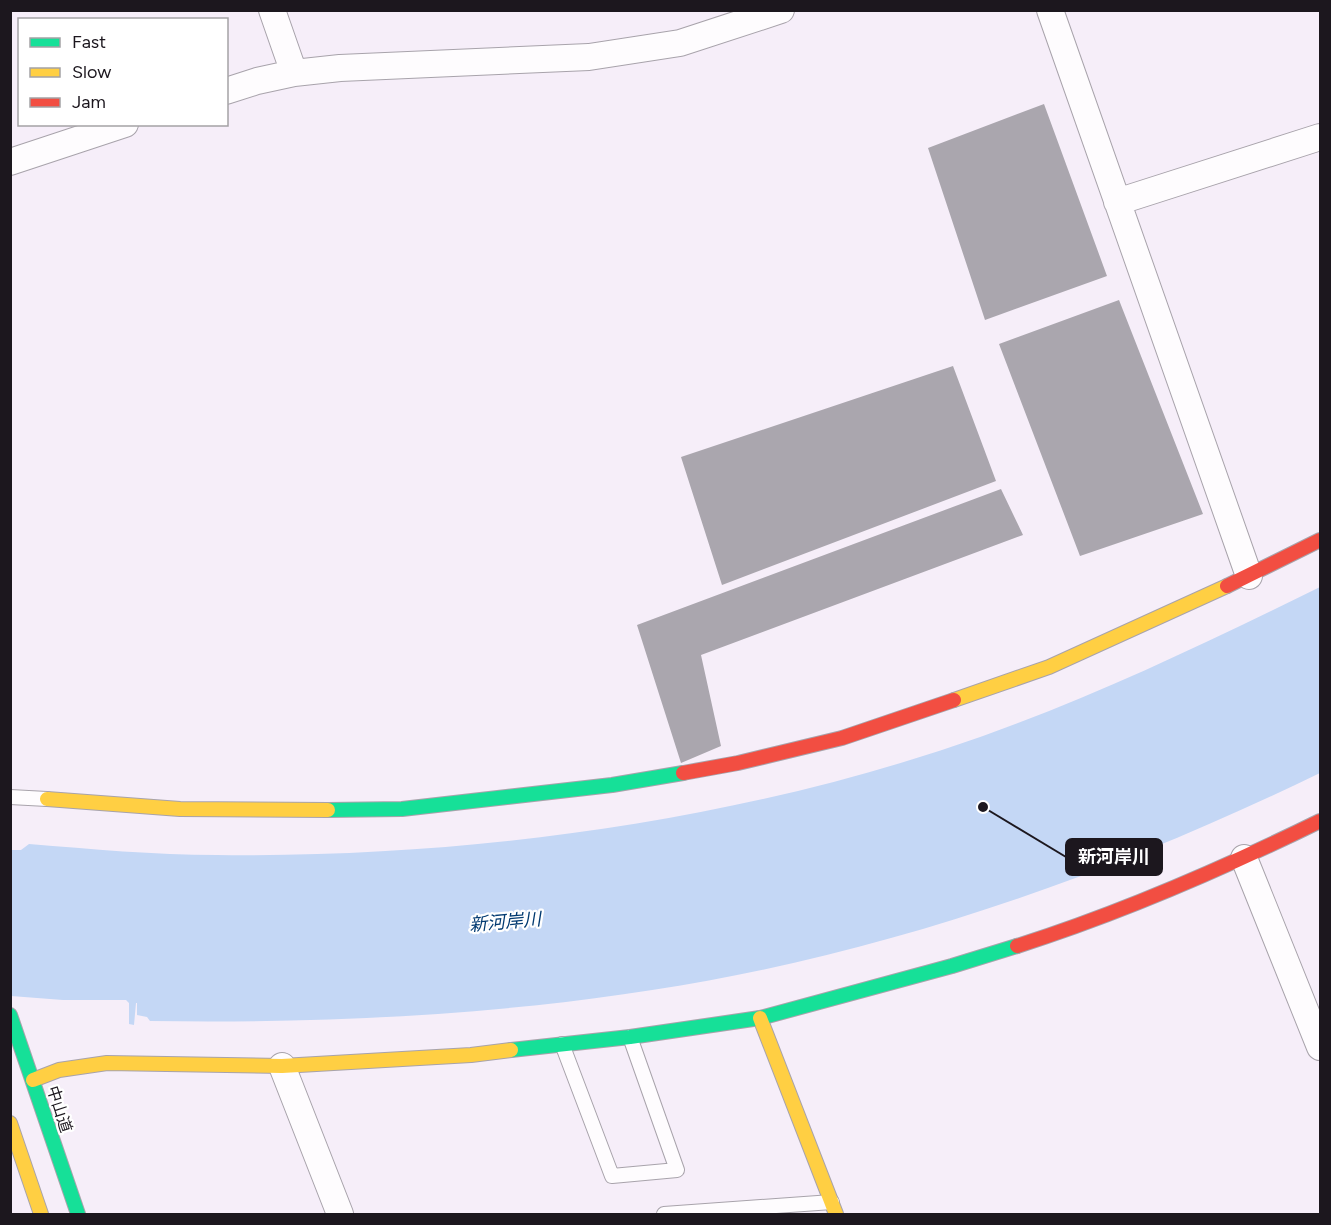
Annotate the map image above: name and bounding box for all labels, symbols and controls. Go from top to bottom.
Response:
legend [18,18,228,126]
text: Fast [72,31,106,53]
text: Slow [72,61,111,83]
text: Jam [72,91,106,113]
callout: 新河岸川 [1066,839,1162,875]
text: 新河岸川 [1078,846,1150,868]
water label: 新河岸川 [468,908,544,936]
street label: 中山道 [43,1083,76,1135]

